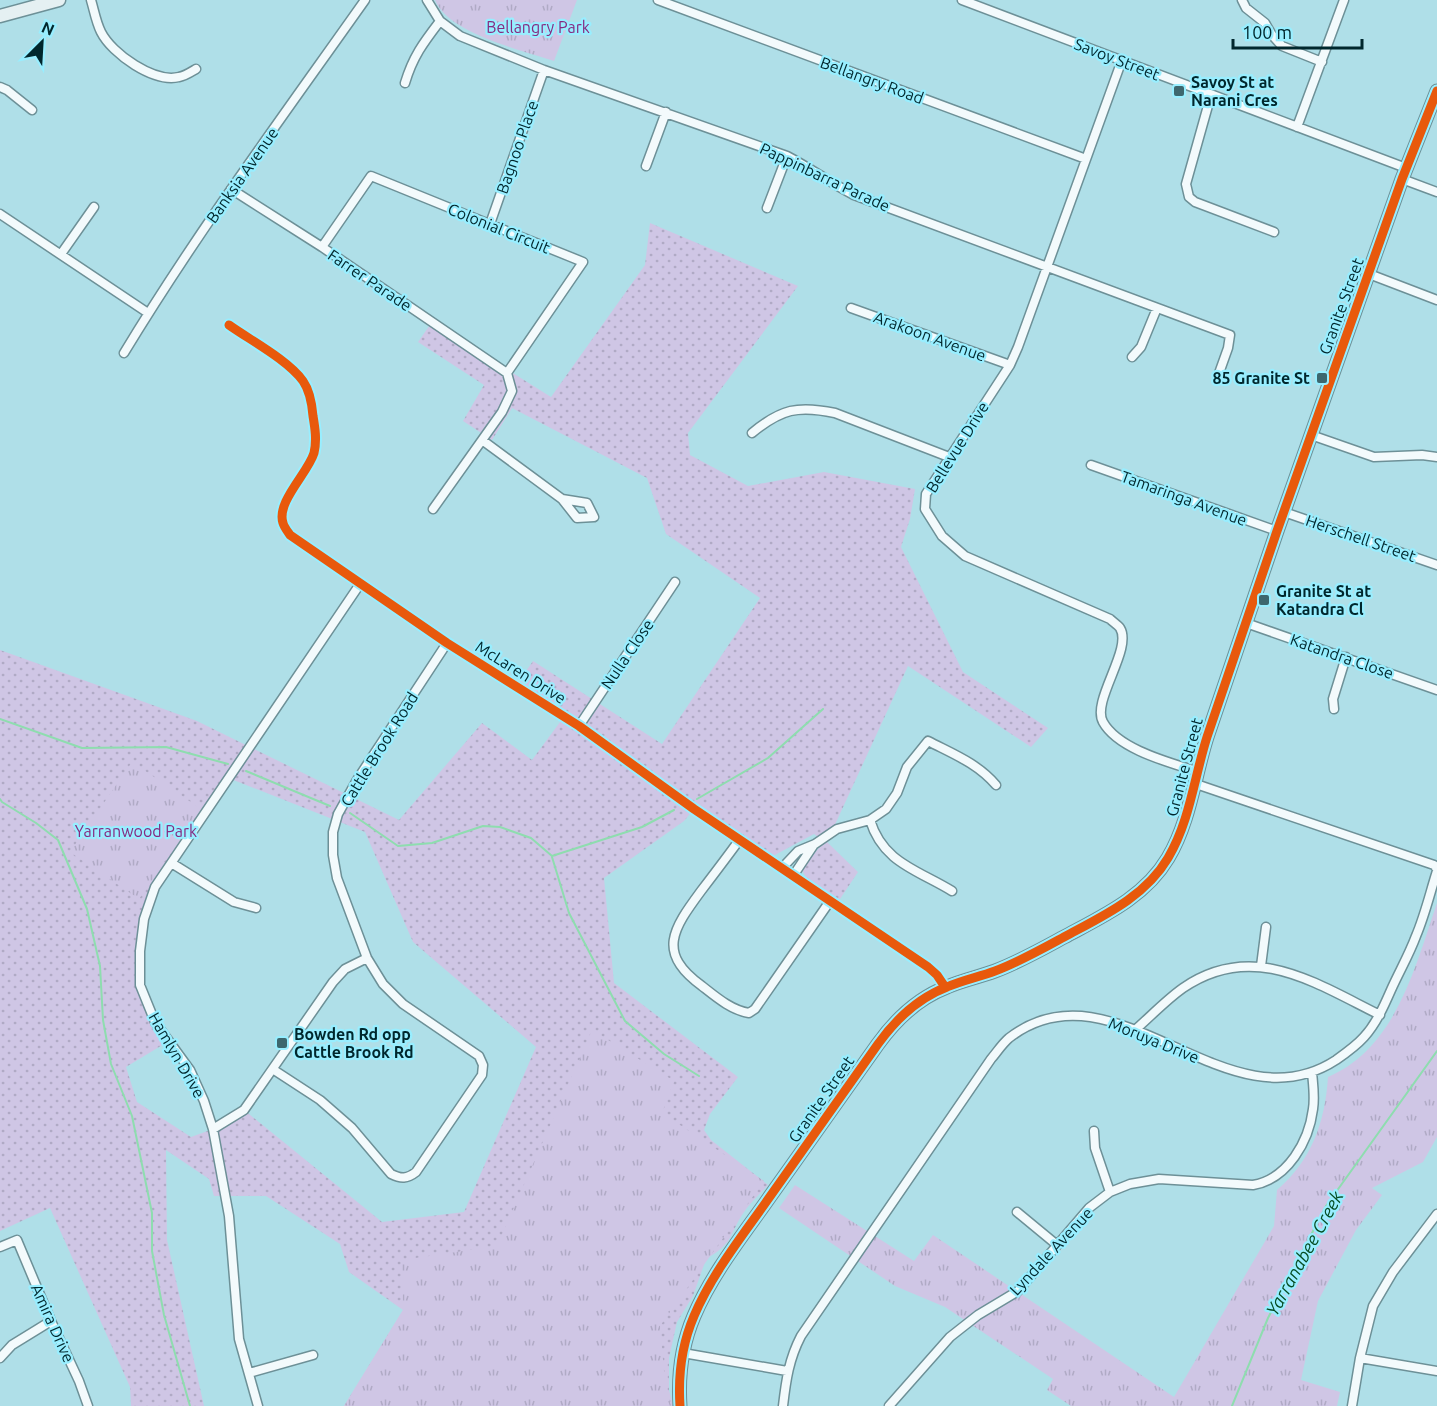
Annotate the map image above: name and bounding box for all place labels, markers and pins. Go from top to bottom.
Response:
place label: Savoy St at Narani Cres [1191,73,1278,109]
marker: Savoy St at Narani Cres [1172,84,1186,98]
place label: 85 Granite St [1212,369,1310,387]
marker: 85 Granite St [1315,371,1329,385]
place label: Granite St at Katandra Cl [1276,582,1371,618]
marker: Granite St at Katandra Cl [1257,593,1271,607]
place label: Bowden Rd opp Cattle Brook Rd [294,1025,414,1061]
marker: Bowden Rd opp Cattle Brook Rd [275,1036,289,1050]

